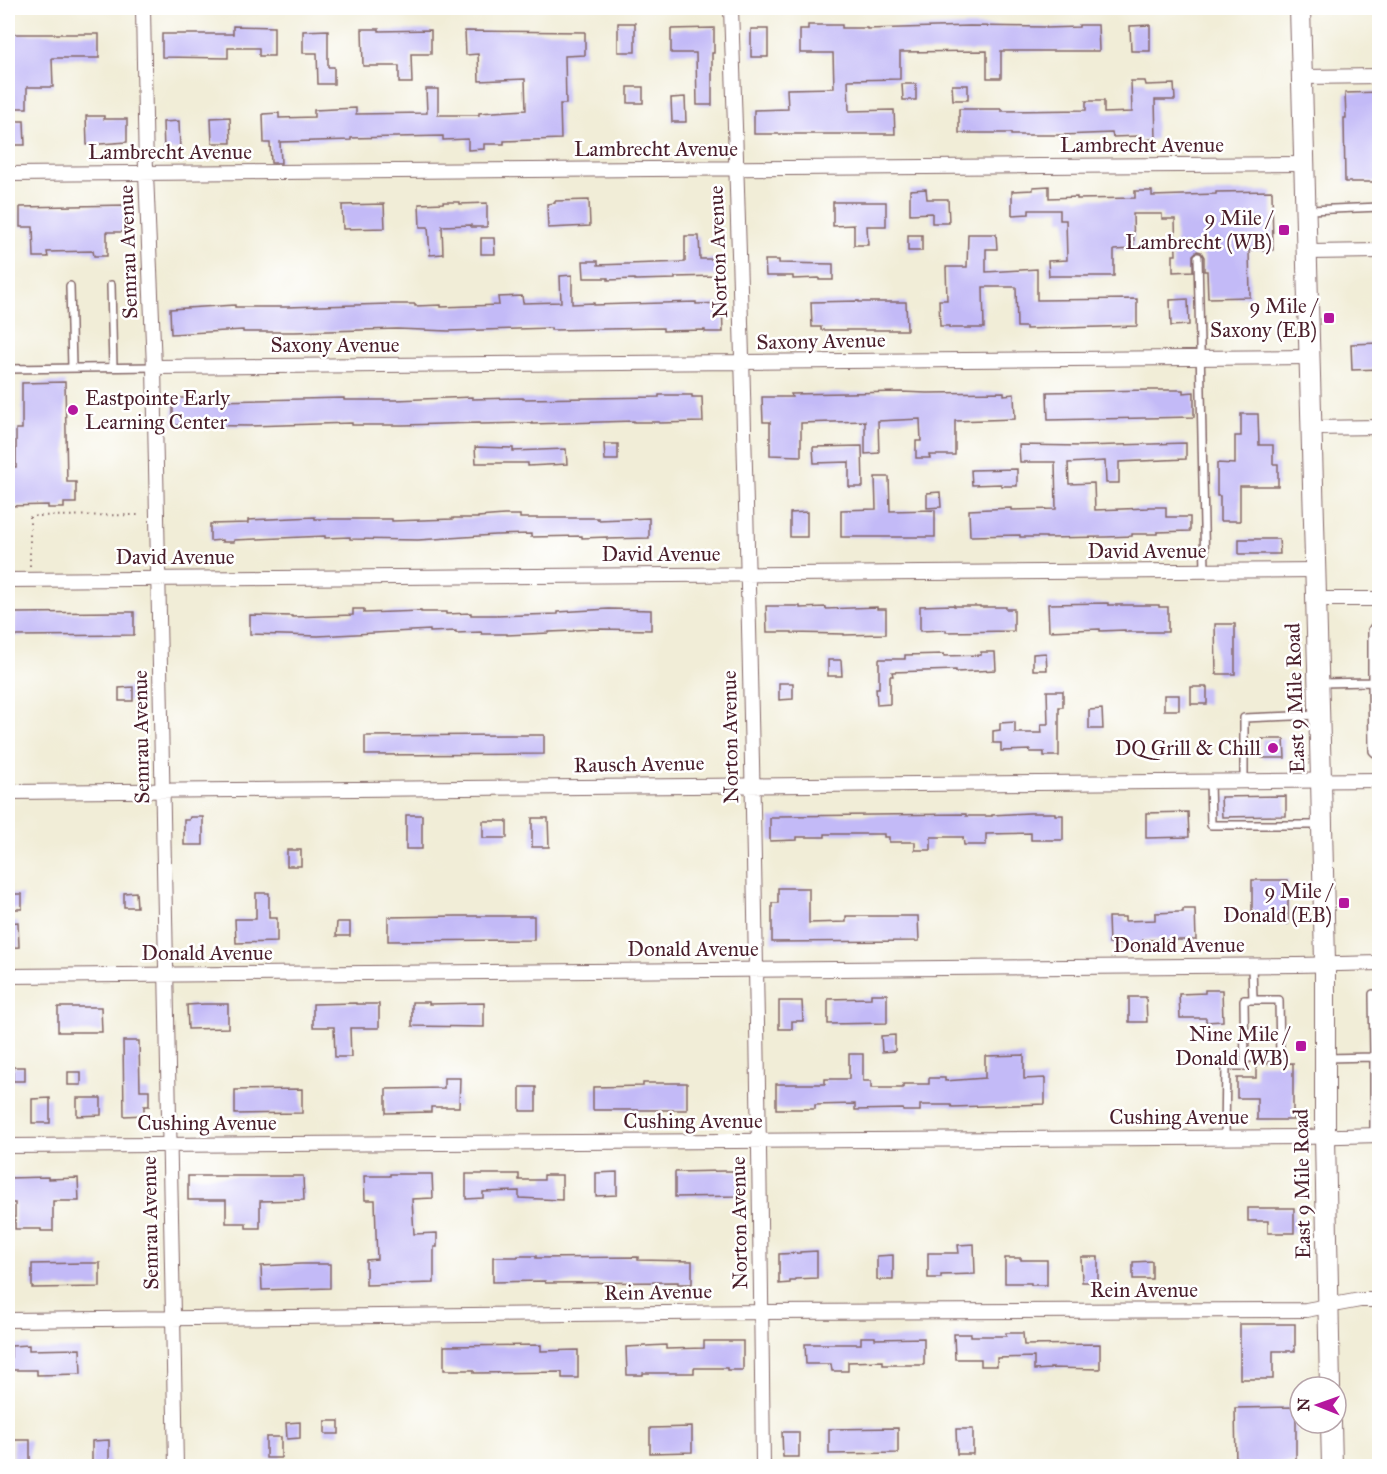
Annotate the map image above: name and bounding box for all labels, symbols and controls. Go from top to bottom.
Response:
street label: Lambrecht Avenue [1060,132,1224,158]
street label: Lambrecht Avenue [574,136,738,162]
street label: Lambrecht Avenue [88,139,252,165]
street label: Semrau Avenue [113,184,143,319]
street label: Norton Avenue [703,185,733,319]
place label: 9 Mile / Lambrecht (WB) [1125,205,1274,255]
marker: 9 Mile / Lambrecht (WB) [1277,223,1291,237]
place label: 9 Mile / Saxony (EB) [1210,293,1319,343]
marker: 9 Mile / Saxony (EB) [1322,311,1336,325]
street label: Saxony Avenue [756,327,886,355]
street label: Saxony Avenue [270,332,400,358]
place label: Eastpointe Early Learning Center [85,385,231,435]
marker: Eastpointe Early Learning Center [66,403,80,417]
street label: David Avenue [1087,538,1207,564]
street label: David Avenue [601,541,721,567]
street label: David Avenue [115,544,235,570]
street label: East 9 Mile Road [1279,622,1311,774]
street label: Semrau Avenue [127,670,155,804]
street label: Norton Avenue [716,670,744,804]
place label: DQ Grill & Chill [1115,735,1261,761]
marker: DQ Grill & Chill [1266,741,1280,755]
street label: Rausch Avenue [573,750,705,778]
place label: 9 Mile / Donald (EB) [1223,878,1334,928]
marker: 9 Mile / Donald (EB) [1337,896,1351,910]
street label: Donald Avenue [1113,932,1245,958]
street label: Donald Avenue [627,936,759,962]
street label: Donald Avenue [141,940,273,966]
place label: Nine Mile / Donald (WB) [1175,1021,1291,1071]
marker: Nine Mile / Donald (WB) [1294,1039,1308,1053]
street label: Cushing Avenue [1109,1104,1249,1130]
street label: Cushing Avenue [623,1108,763,1134]
street label: East 9 Mile Road [1288,1108,1316,1259]
street label: Cushing Avenue [137,1110,277,1136]
street label: Semrau Avenue [136,1156,164,1290]
street label: Norton Avenue [725,1156,753,1290]
street label: Rein Avenue [1090,1277,1198,1303]
street label: Rein Avenue [604,1278,713,1306]
north arrow [1288,1375,1348,1435]
text: N [1294,1397,1313,1412]

